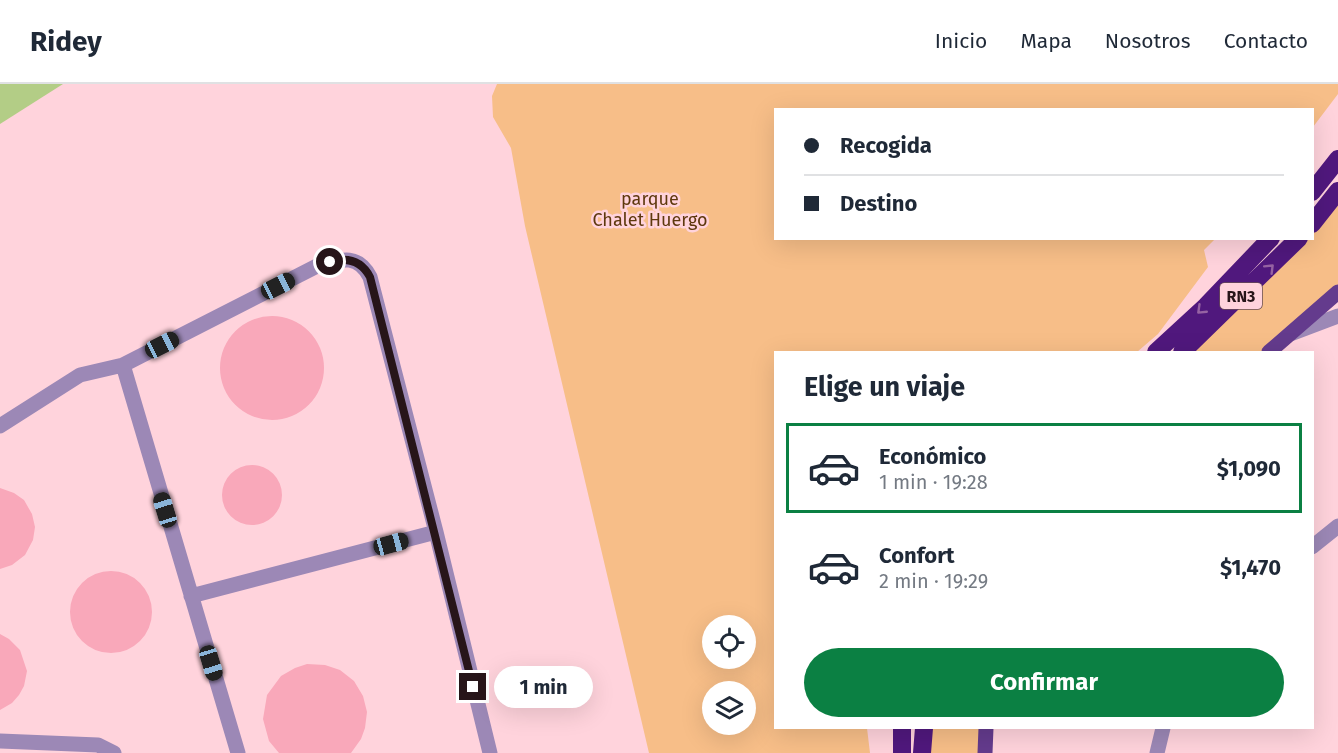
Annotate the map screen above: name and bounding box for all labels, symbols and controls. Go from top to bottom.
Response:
text: Ridey [30,25,102,58]
text: Inicio [935,28,987,54]
text: Mapa [1020,28,1072,54]
text: Nosotros [1105,28,1191,54]
text: Contacto [1224,28,1308,54]
text: Recogida [840,132,932,159]
park label: parque Chalet Huergo [592,188,708,231]
text: Destino [840,190,917,217]
route start [316,248,343,275]
one-way arrow [1262,265,1273,276]
car [258,270,298,302]
road number: RN3 [1220,283,1262,309]
one-way arrow [1197,303,1208,314]
car [142,329,182,361]
text: Elige un viaje [804,371,965,403]
icon: car [807,441,861,495]
text: Económico [879,443,986,470]
text: $1,090 [1217,455,1281,482]
text: 1 min · 19:28 [879,470,988,494]
car [151,490,179,530]
car [371,531,411,557]
icon: car [807,540,861,594]
text: Confort [879,542,955,569]
text: $1,470 [1220,554,1281,581]
text: 2 min · 19:29 [879,569,988,593]
map controls [702,615,756,735]
button: locate [702,615,756,669]
car [197,643,225,683]
button: Confirmar [804,648,1284,717]
callout: 1 min [494,666,593,708]
route end [459,673,486,700]
text: 1 min [519,675,568,699]
button: layers [702,681,756,735]

